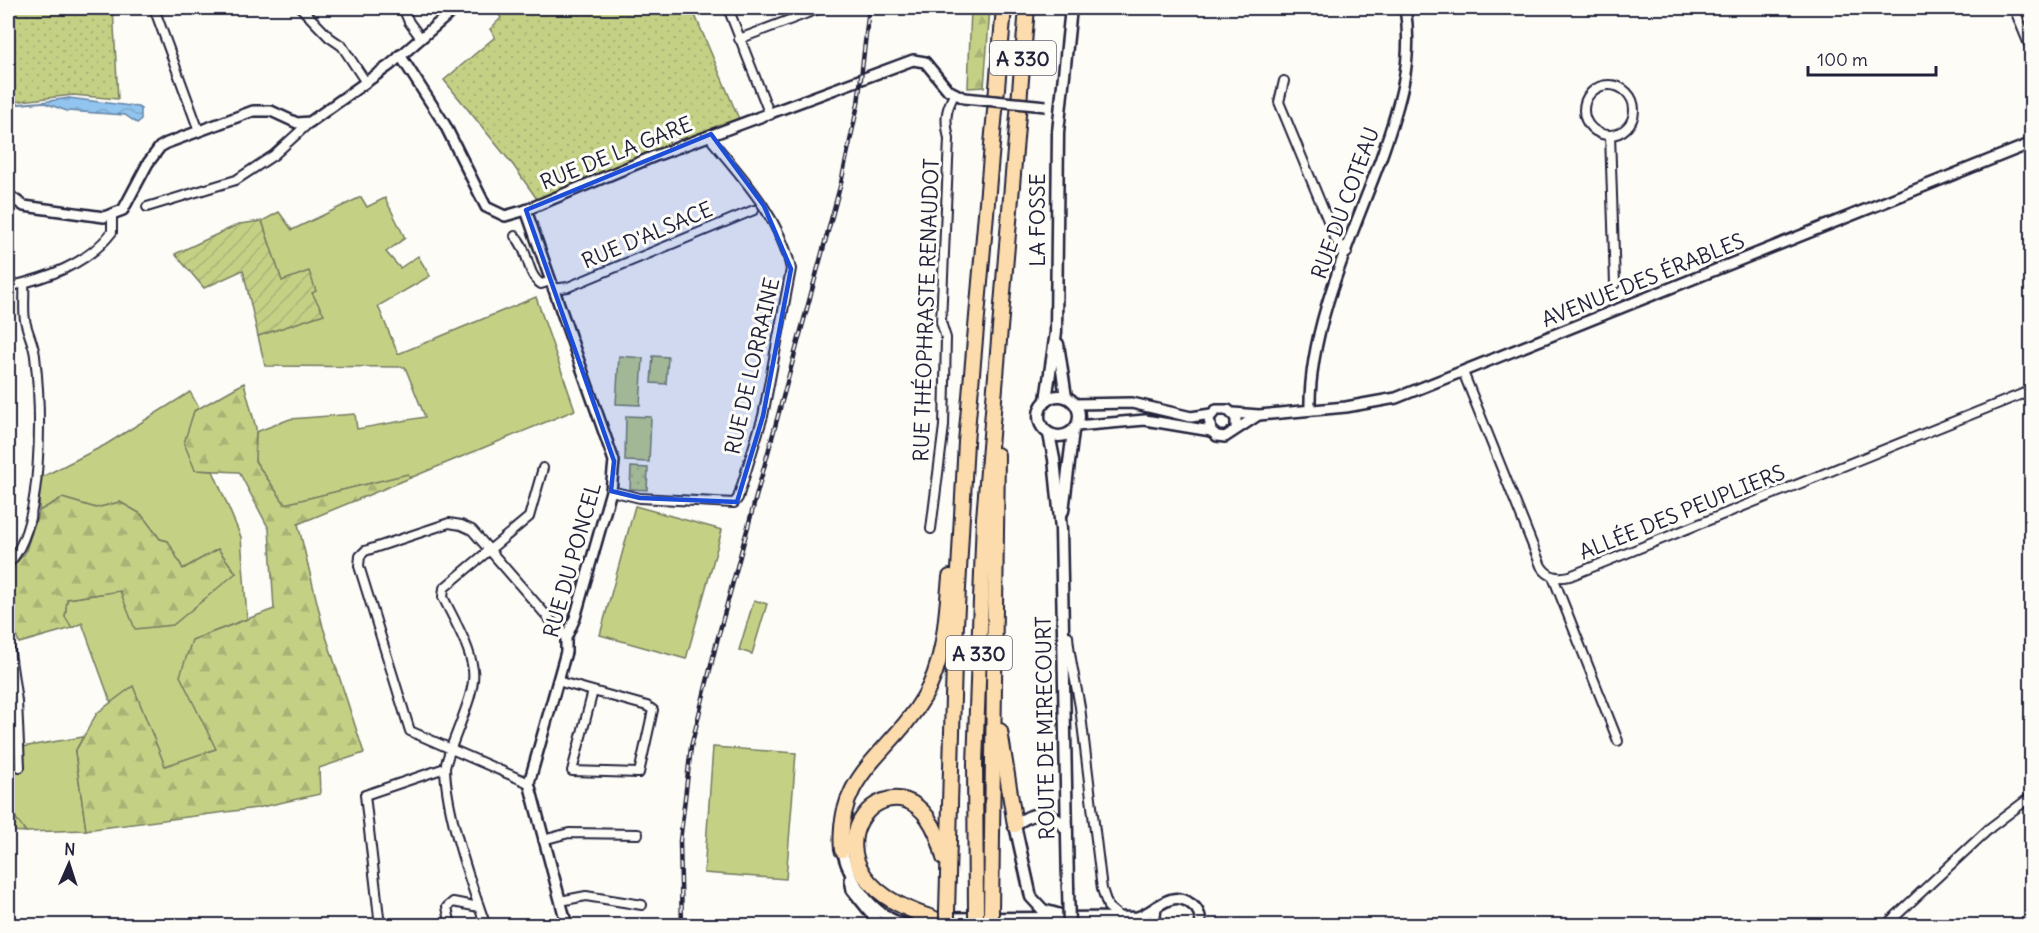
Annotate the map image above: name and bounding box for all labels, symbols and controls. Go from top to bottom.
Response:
scale bar [1808,39,1936,77]
road number: A 330 [990,41,1056,75]
text: 100 m [1817,48,1868,71]
street label: RUE DE LA GARE [536,110,696,196]
street label: RUE DU COTEAU [1305,123,1385,283]
street label: RUE THÉOPHRASTE RENAUDOT [907,158,945,462]
street label: LA FOSSE [1024,173,1051,267]
street label: RUE D'ALSACE [578,195,716,275]
street label: AVENUE DES ÉRABLES [1538,227,1748,333]
street label: RUE DE LORRAINE [719,275,785,457]
street label: ALLÉE DES PEUPLIERS [1575,458,1789,566]
street label: RUE DU PONCEL [537,479,607,641]
street label: ROUTE DE MIRECOURT [1030,616,1060,840]
road number: A 330 [946,636,1012,670]
north arrow [39,834,99,894]
text: N [64,839,76,859]

